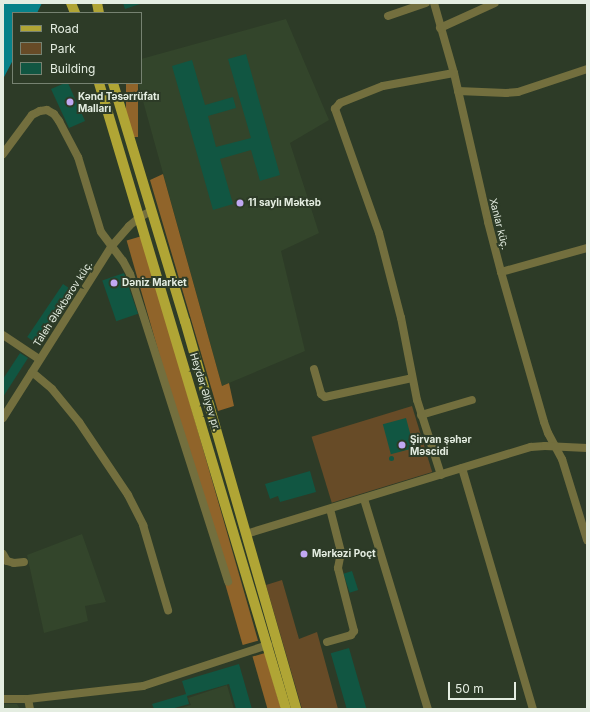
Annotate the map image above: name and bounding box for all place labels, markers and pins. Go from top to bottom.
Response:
place label: Kənd Təsərrüfatı Malları [78,90,159,114]
marker: Kənd Təsərrüfatı Malları [65,97,75,107]
place label: 11 saylı Məktəb [248,197,321,209]
marker: 11 saylı Məktəb [235,198,245,208]
place label: Dəniz Market [122,277,187,289]
marker: Dəniz Market [109,278,119,288]
place label: Şirvan şəhər Məscidi [410,433,472,456]
marker: Şirvan şəhər Məscidi [397,440,407,450]
place label: Mərkəzi Poçt [312,548,376,560]
marker: Mərkəzi Poçt [299,549,309,559]

